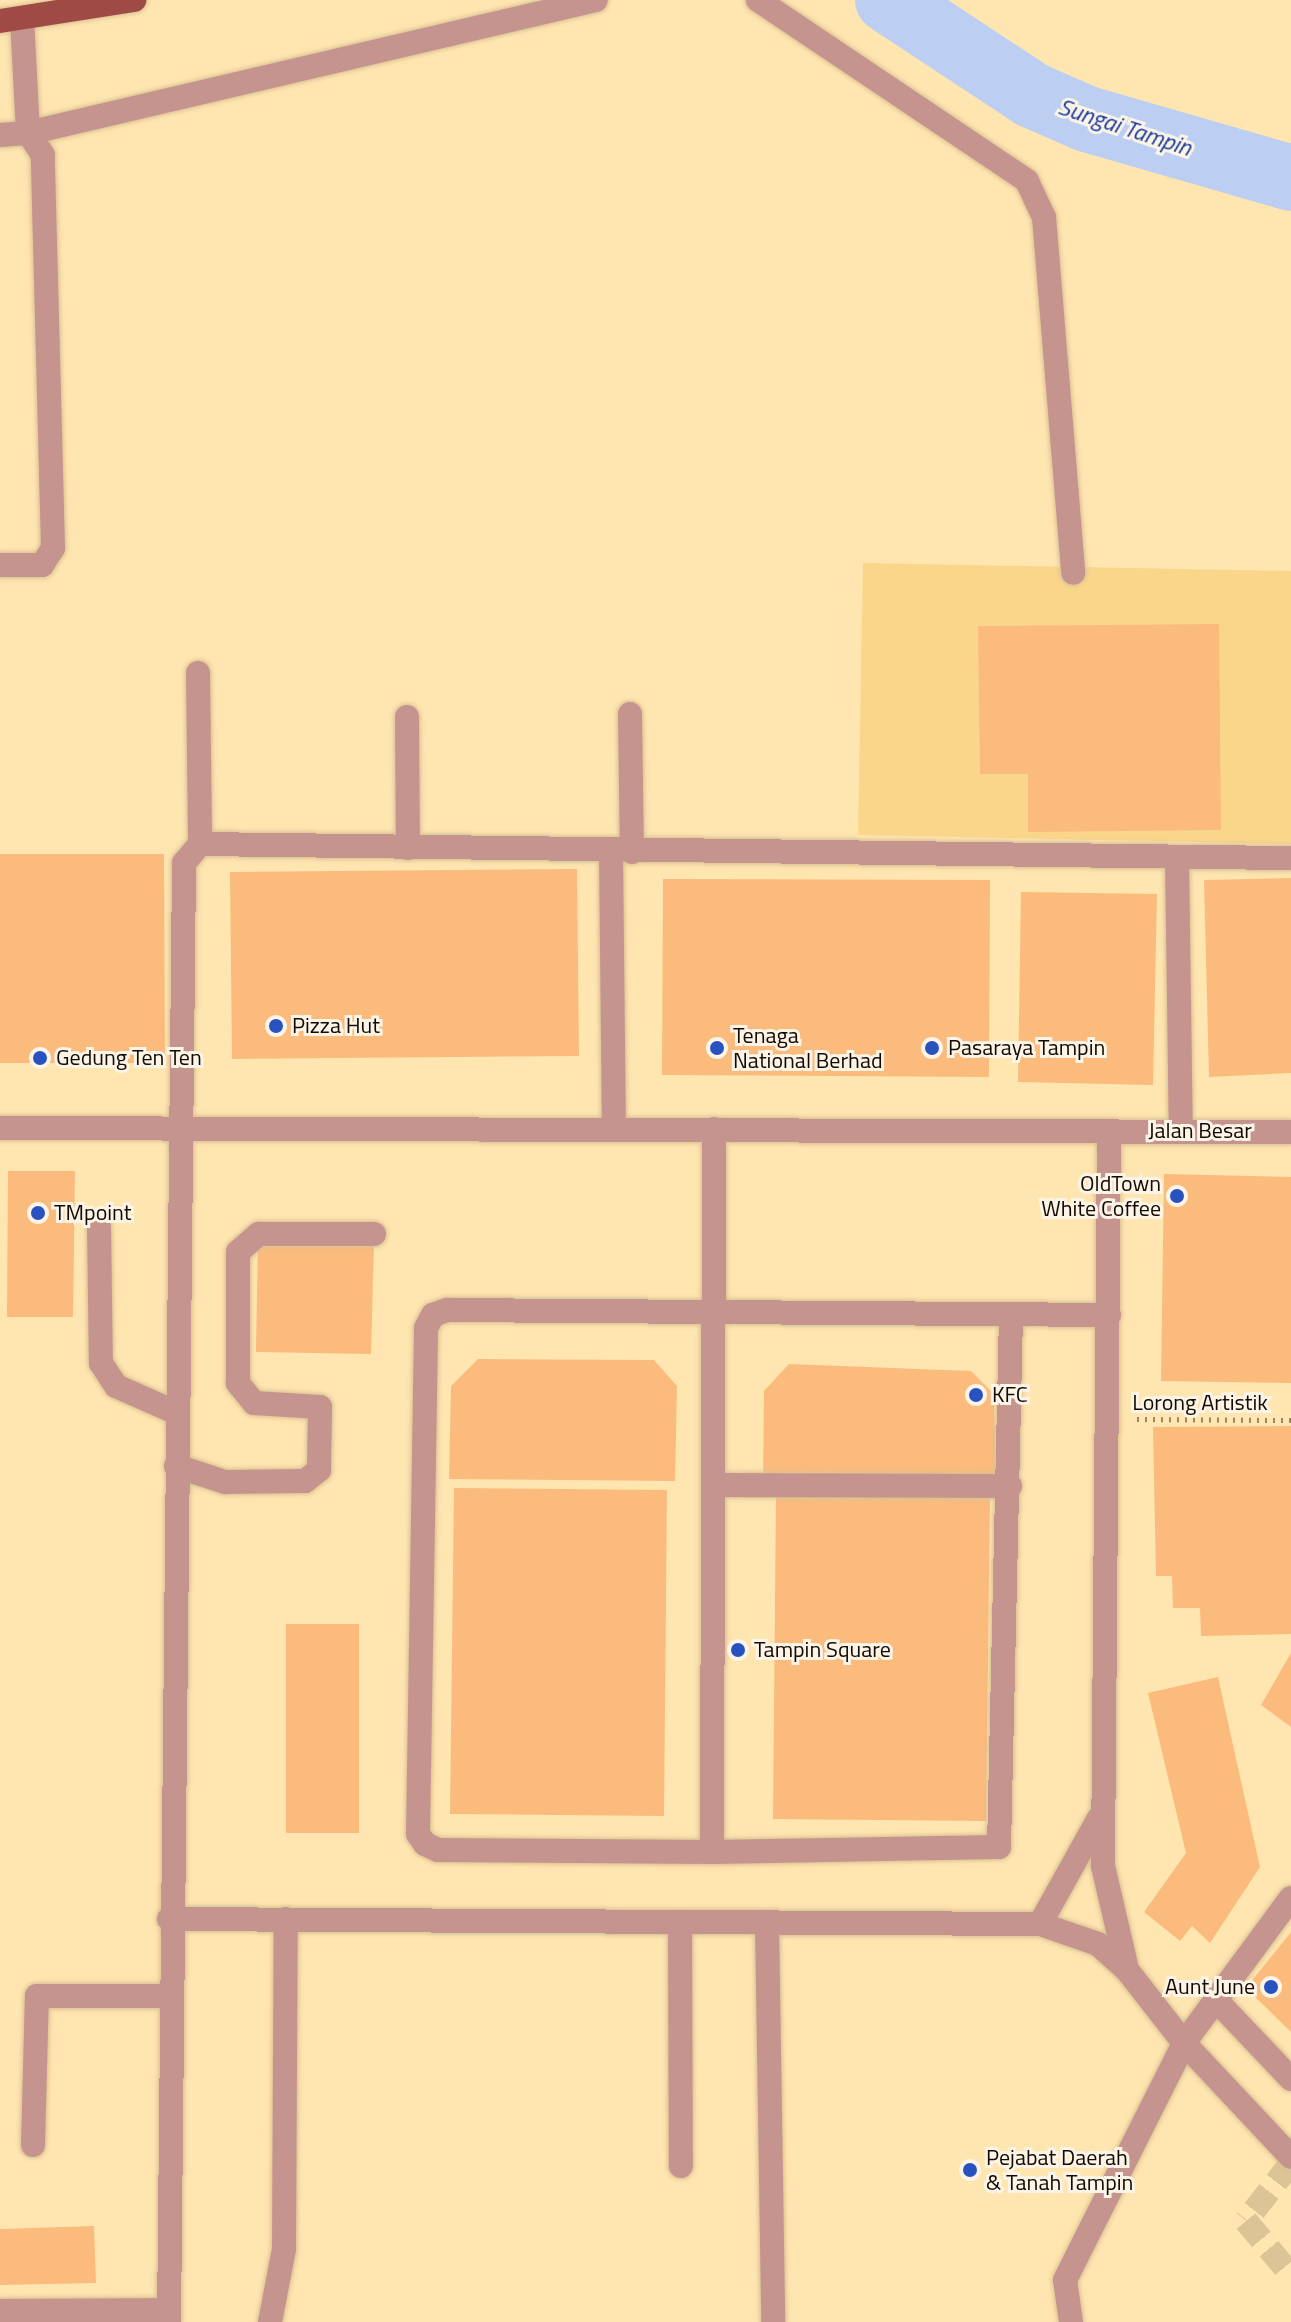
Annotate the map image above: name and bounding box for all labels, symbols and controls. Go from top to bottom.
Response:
water label: Sungai Tampin [1055,92,1195,162]
place label: Pizza Hut [292,1013,380,1039]
marker: Pizza Hut [267,1017,285,1035]
place label: Tenaga National Berhad [733,1022,883,1074]
place label: Pasaraya Tampin [948,1035,1105,1061]
marker: Tenaga National Berhad [708,1039,726,1057]
marker: Pasaraya Tampin [923,1039,941,1057]
place label: Gedung Ten Ten [56,1045,202,1071]
marker: Gedung Ten Ten [31,1049,49,1067]
street label: Jalan Besar [1148,1118,1252,1144]
place label: OldTown White Coffee [1041,1170,1161,1222]
marker: OldTown White Coffee [1168,1187,1186,1205]
place label: TMpoint [54,1200,132,1226]
marker: TMpoint [29,1204,47,1222]
place label: KFC [992,1382,1028,1408]
marker: KFC [967,1386,985,1404]
street label: Lorong Artistik [1132,1390,1268,1416]
place label: Tampin Square [754,1637,891,1663]
marker: Tampin Square [729,1641,747,1659]
place label: Aunt June [1165,1974,1255,2000]
marker: Aunt June [1262,1978,1280,1996]
place label: Pejabat Daerah & Tanah Tampin [986,2144,1133,2196]
marker: Pejabat Daerah & Tanah Tampin [961,2161,979,2179]

